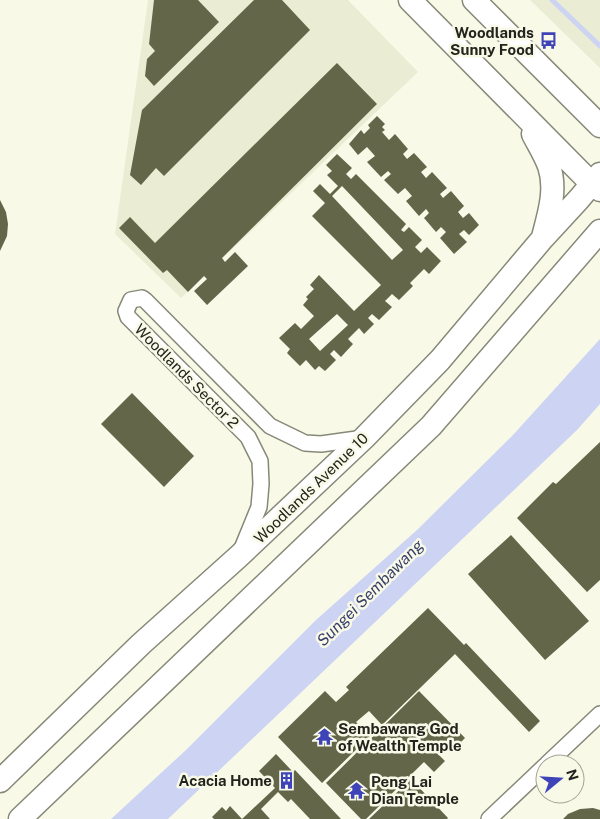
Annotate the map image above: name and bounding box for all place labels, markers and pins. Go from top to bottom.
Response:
place label: Woodlands Sunny Food [450,24,534,58]
bus stop icon: Woodlands Sunny Food [538,31,558,51]
place label: Sembawang God of Wealth Temple [338,720,462,754]
temple icon: Sembawang God of Wealth Temple [314,727,334,747]
building icon: Acacia Home [276,770,296,790]
place label: Acacia Home [179,772,272,789]
place label: Peng Lai Dian Temple [371,773,459,807]
temple icon: Peng Lai Dian Temple [347,780,367,800]

